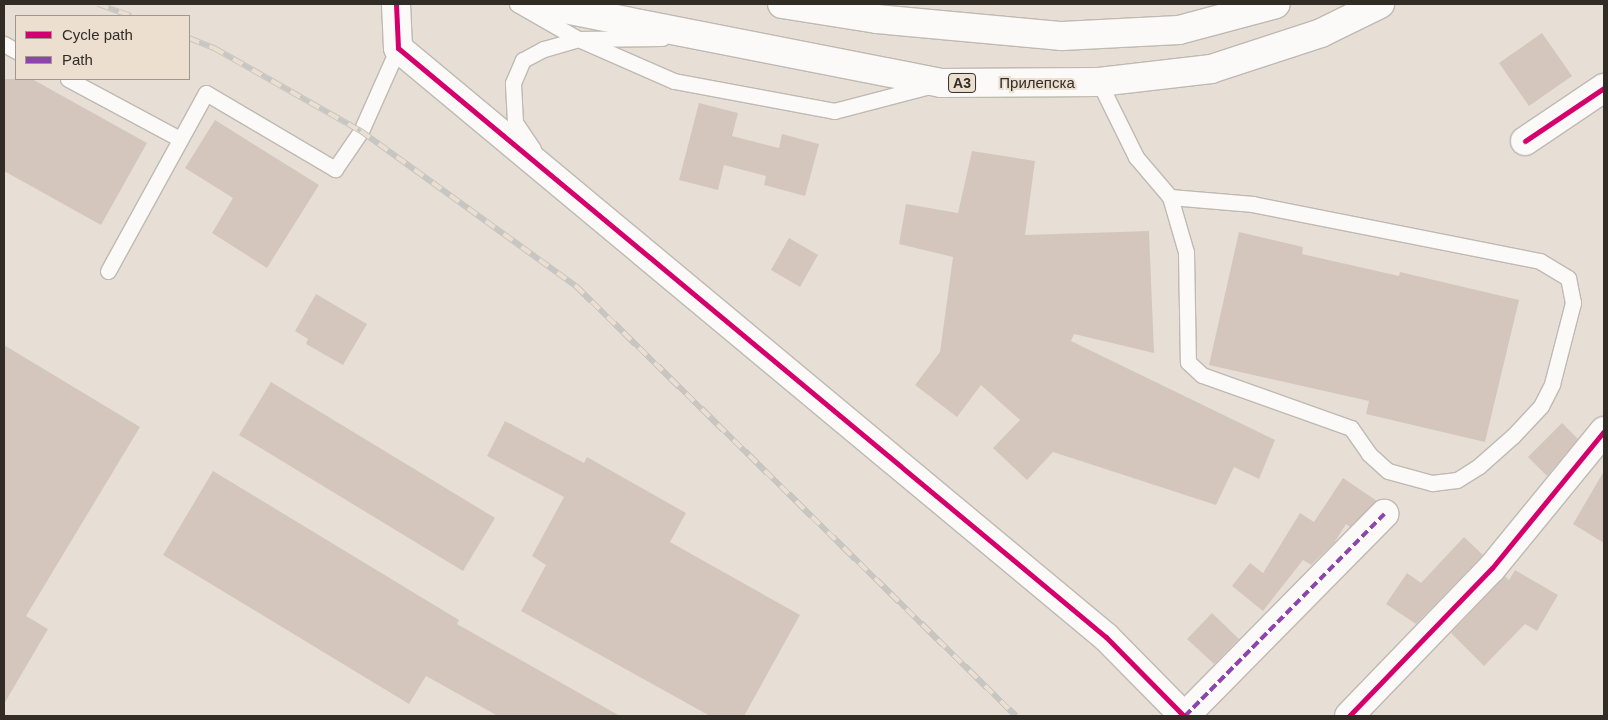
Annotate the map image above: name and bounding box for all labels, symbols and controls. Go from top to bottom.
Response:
legend [15,15,190,80]
text: Cycle path [62,26,133,43]
text: Path [62,51,93,68]
road number: A3 [947,72,977,95]
street label: Прилепска [999,74,1075,92]

